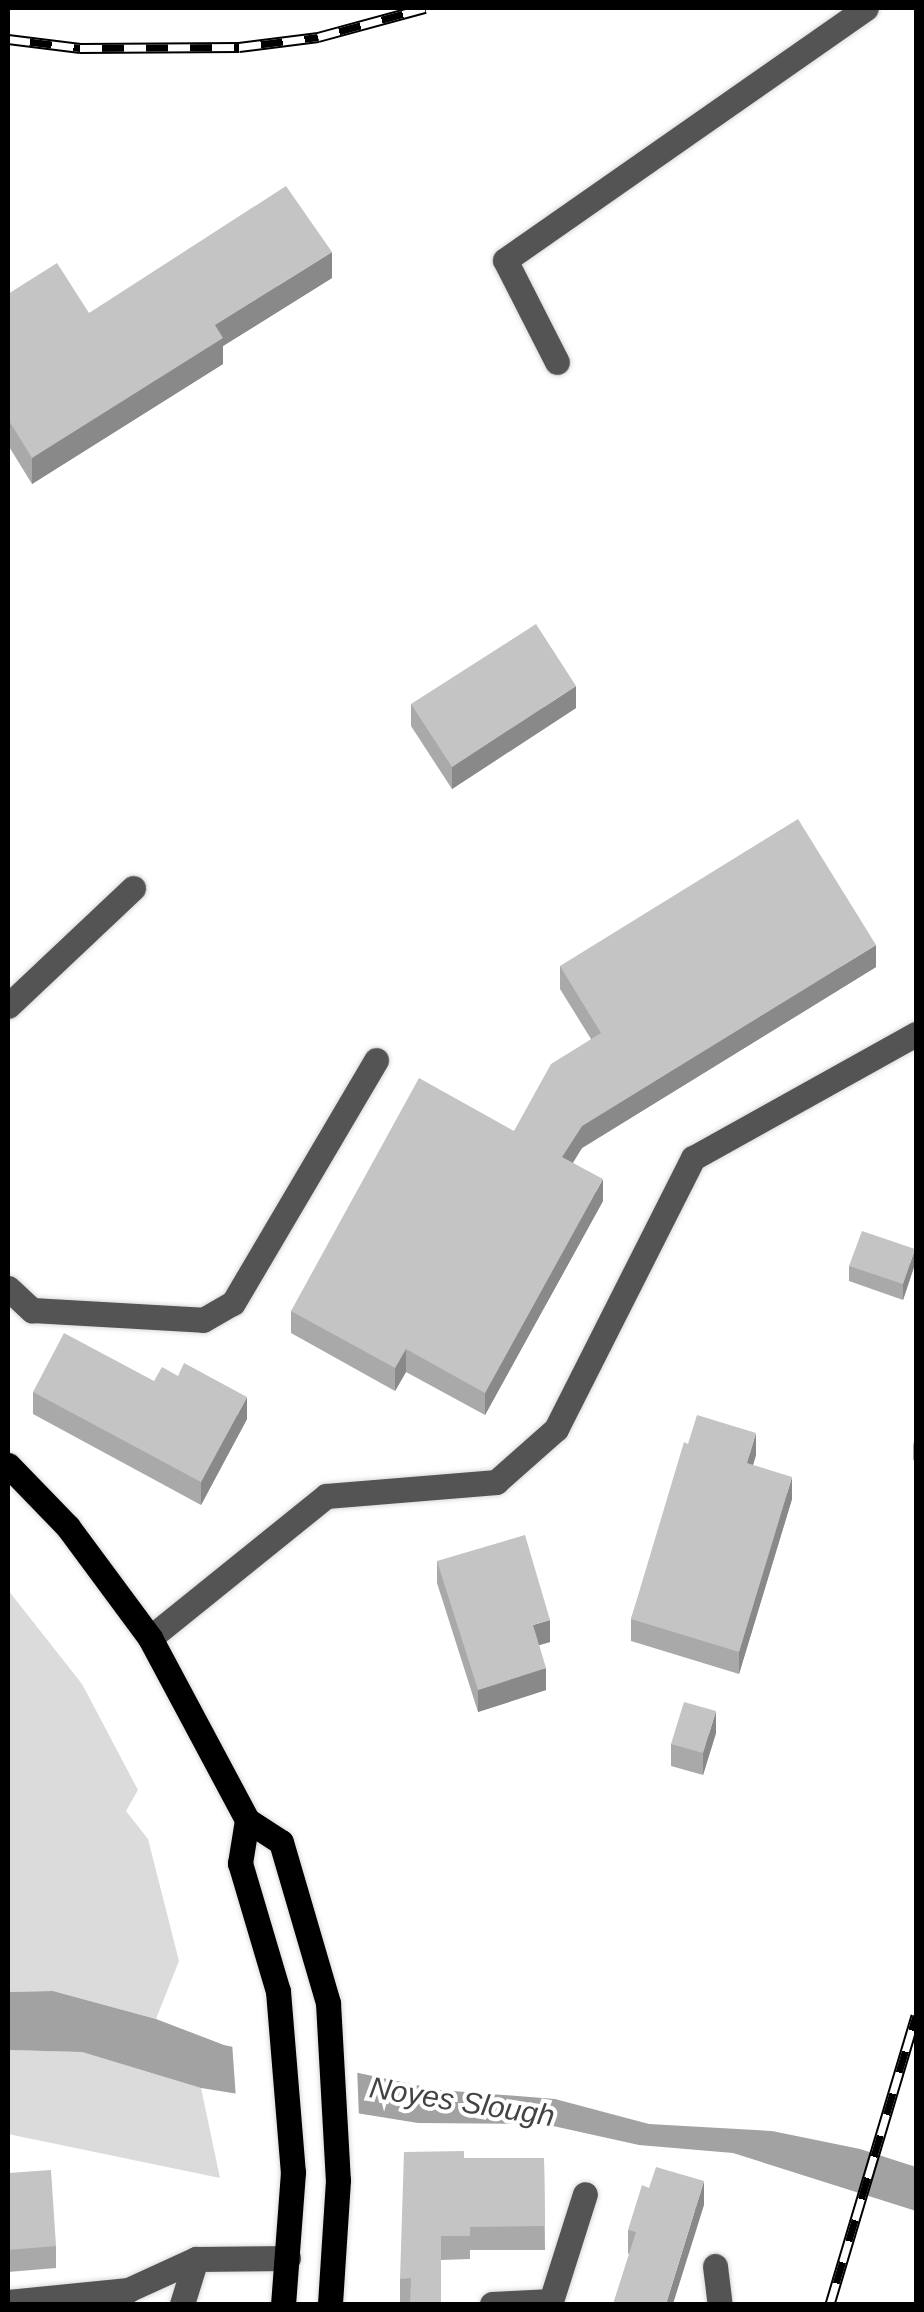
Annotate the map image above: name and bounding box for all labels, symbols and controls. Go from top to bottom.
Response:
water label: Noyes Slough [367,2070,557,2134]

